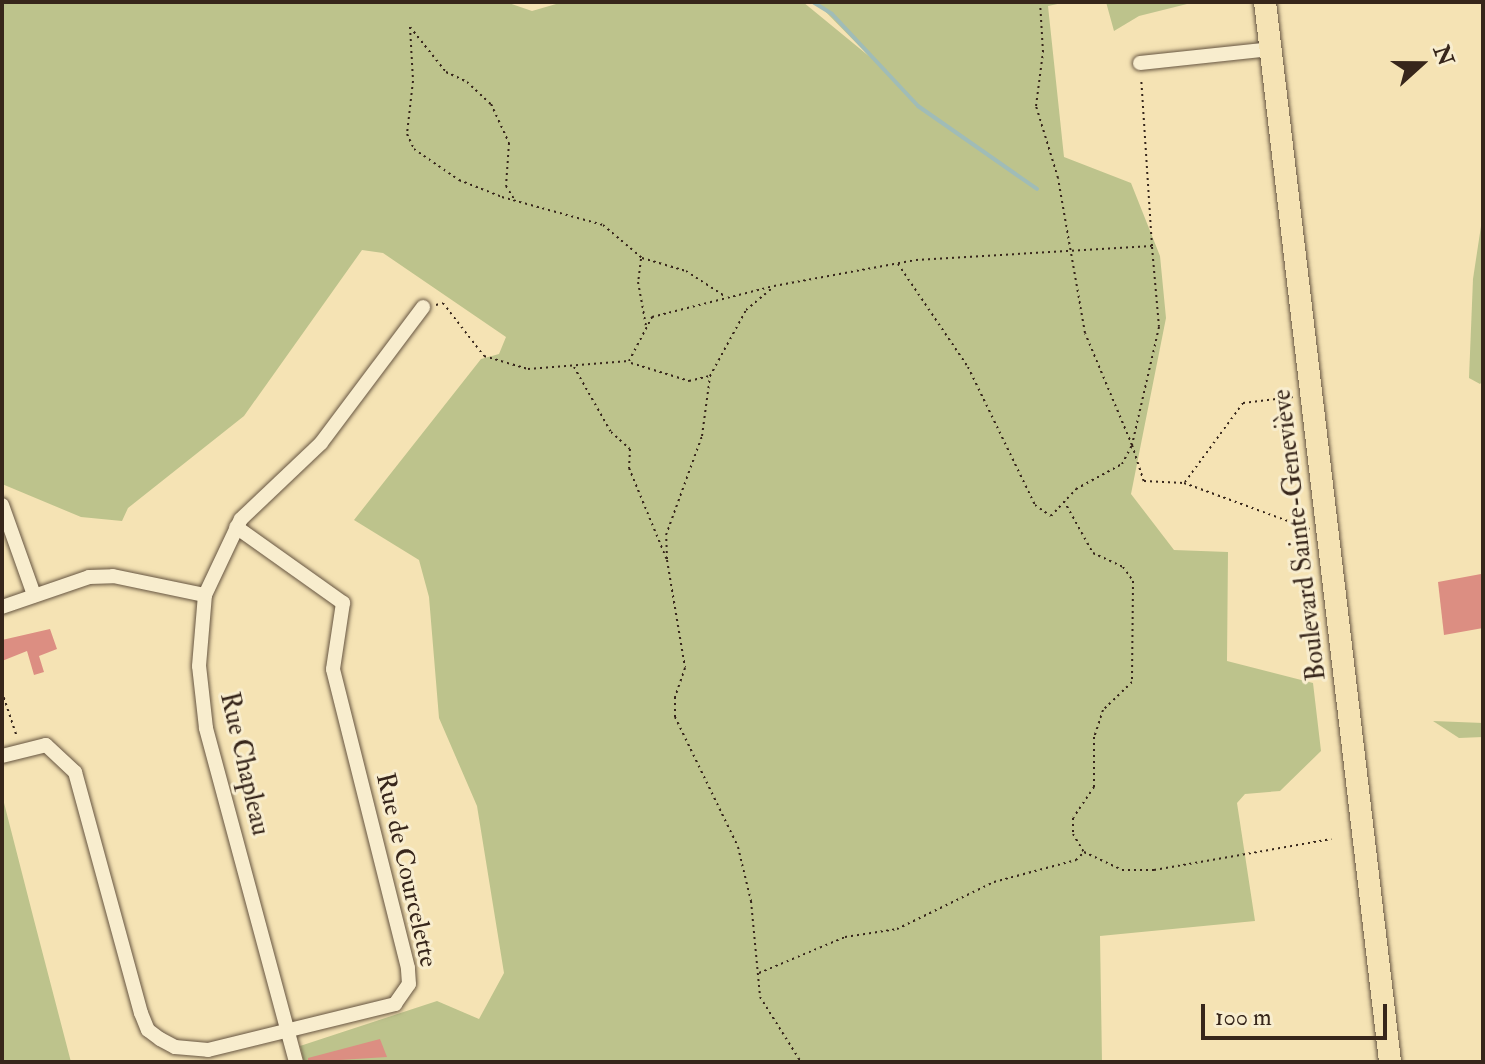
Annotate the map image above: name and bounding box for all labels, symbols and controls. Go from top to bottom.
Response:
north arrow [1381,24,1461,104]
text: N [1427,41,1460,70]
street label: Boulevard Sainte-Geneviève [1267,388,1333,682]
street label: Rue Chapleau [212,689,276,839]
street label: Rue de Courcelette [368,770,444,970]
scale bar [1205,988,1391,1038]
text: 100 m [1215,1002,1272,1033]

